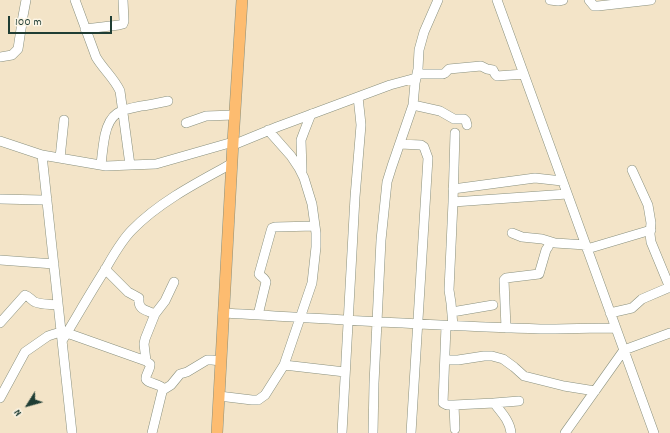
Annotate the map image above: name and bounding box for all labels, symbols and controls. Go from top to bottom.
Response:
scale bar [10,8,114,34]
text: 100 m [15,14,42,31]
north arrow [8,385,48,425]
text: N [10,405,26,419]

